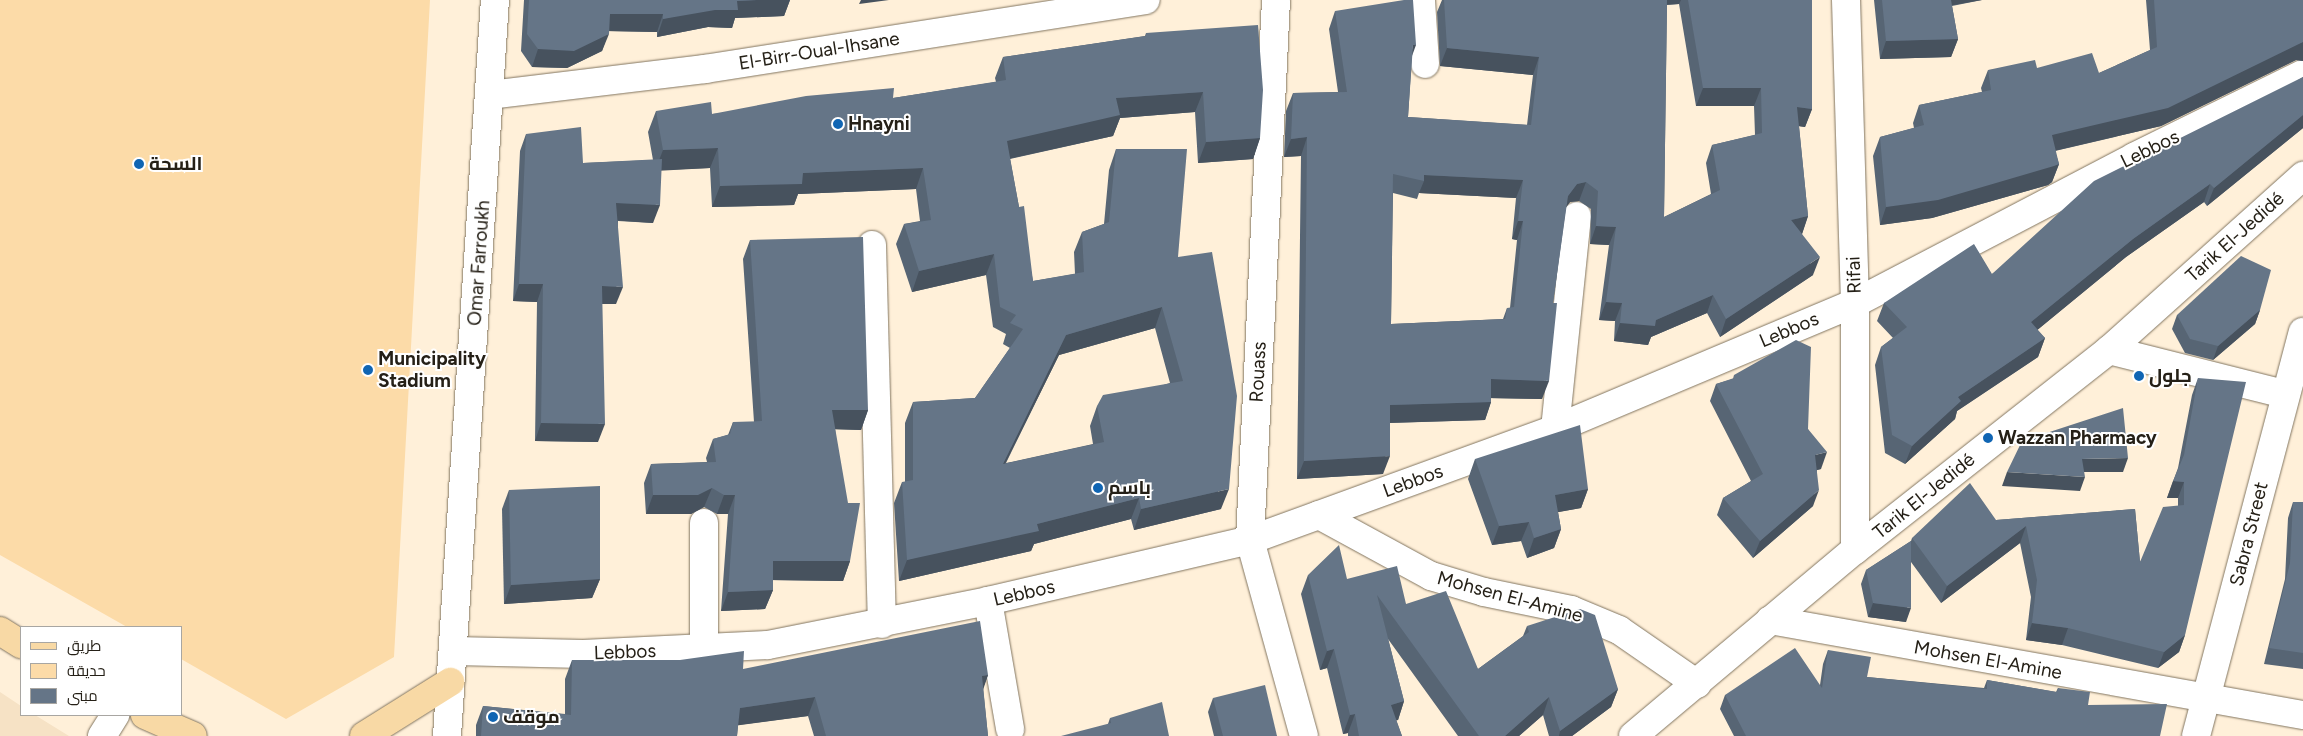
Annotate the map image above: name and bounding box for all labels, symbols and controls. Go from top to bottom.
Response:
street label: El-Birr-Oual-Ihsane [737,27,901,75]
place label: Hnayni [848,113,910,135]
marker: Hnayni [832,118,844,130]
street label: Lebbos [2117,125,2183,173]
place label: السحة [149,153,203,175]
marker: السحة [133,158,145,170]
street label: Tarik El-Jedidé [2181,187,2289,287]
street label: Omar Farroukh [463,199,495,327]
street label: Rifai [1842,256,1866,294]
street label: Lebbos [1756,307,1822,353]
street label: Rouass [1245,341,1271,403]
place label: Municipality Stadium [378,348,486,392]
marker: Municipality Stadium [362,364,374,376]
place label: جلول [2149,365,2192,387]
marker: جلول [2133,370,2145,382]
place label: Wazzan Pharmacy [1998,427,2157,449]
marker: Wazzan Pharmacy [1982,432,1994,444]
street label: Tarik El-Jedidé [1869,448,1979,544]
street label: Lebbos [1380,460,1446,502]
place label: باسم [1108,477,1151,499]
street label: Sabra Street [2225,480,2273,588]
marker: باسم [1092,482,1104,494]
street label: Mohsen El-Amine [1435,567,1585,627]
street label: Lebbos [991,575,1057,611]
legend [20,626,182,716]
street label: Mohsen El-Amine [1912,636,2064,684]
text: طريق [67,637,101,655]
street label: Lebbos [593,640,657,664]
text: حديقة [67,662,106,680]
text: مبنى [67,687,98,705]
place label: موقف [503,706,560,728]
marker: موقف [487,711,499,723]

